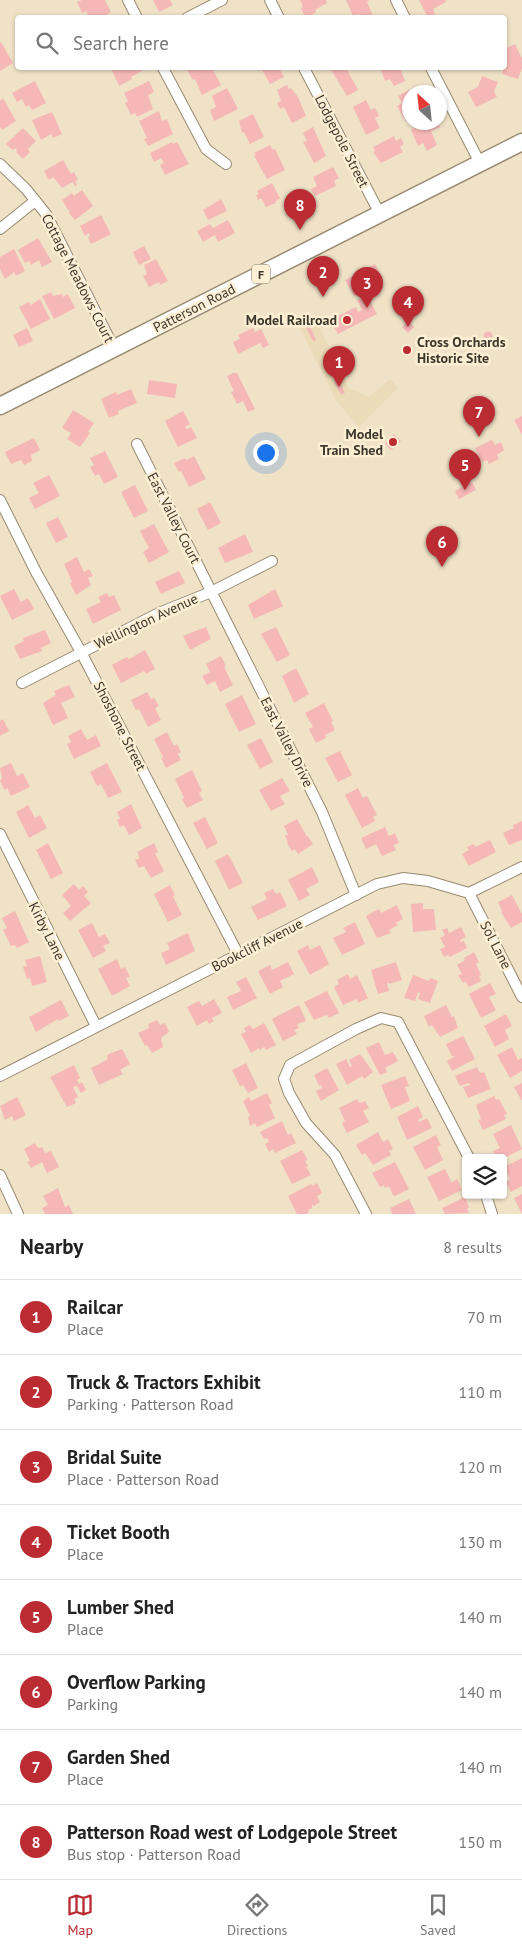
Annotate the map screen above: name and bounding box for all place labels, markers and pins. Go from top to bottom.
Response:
pin: 8 [284,189,316,230]
pin: 2 [307,256,339,297]
pin: 3 [351,267,383,308]
pin: 4 [392,286,424,327]
place label: Model Railroad [246,311,337,329]
marker: Model Railroad [341,314,353,326]
place label: Cross Orchards Historic Site [417,333,506,367]
marker: Cross Orchards Historic Site [401,344,413,356]
pin: 1 [323,346,355,387]
pin: 7 [463,396,495,437]
place label: Model Train Shed [320,425,384,459]
marker: Model Train Shed [387,436,399,448]
pin: 5 [449,449,481,490]
pin: 6 [426,526,458,567]

